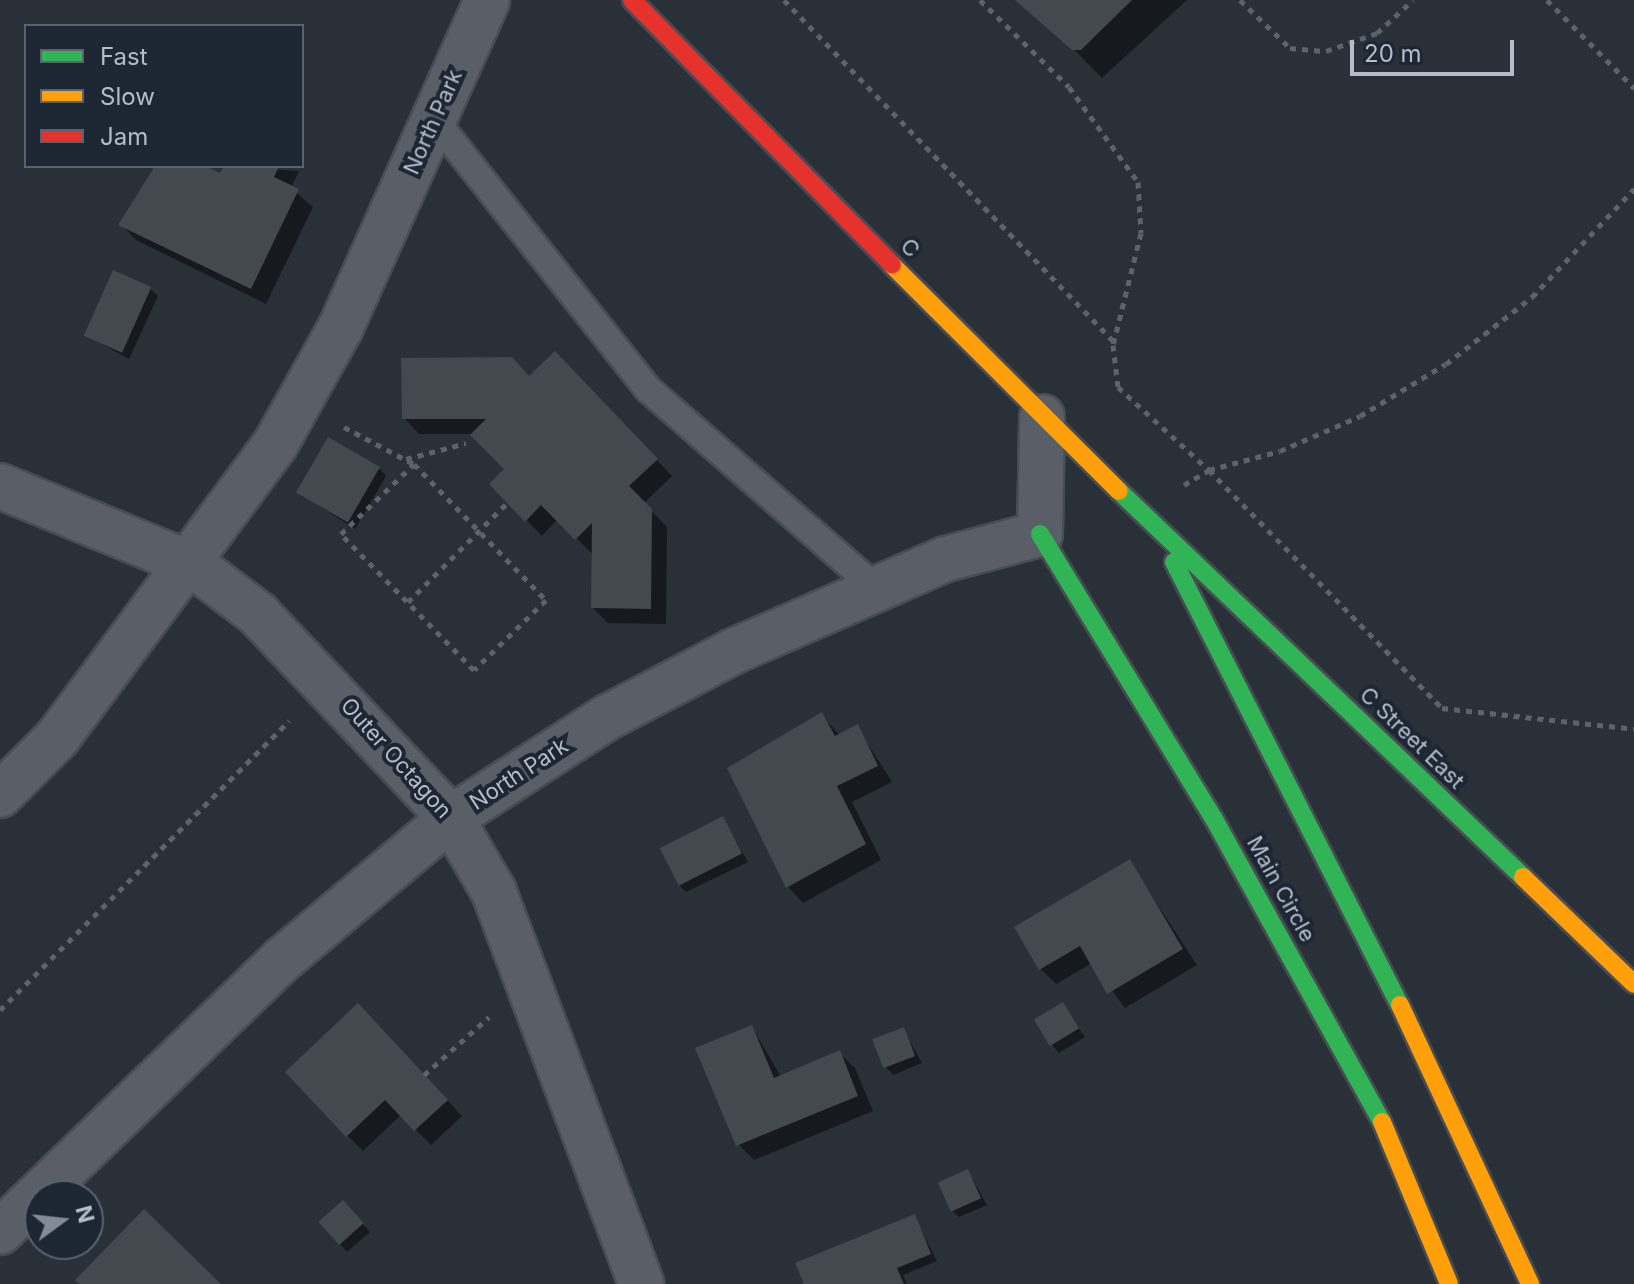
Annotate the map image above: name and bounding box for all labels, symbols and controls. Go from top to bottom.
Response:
legend [24,24,304,168]
scale bar [1354,24,1518,74]
text: 20 m [1364,39,1422,68]
text: Fast [100,42,148,71]
street label: North Park [398,66,468,178]
text: Slow [100,82,155,111]
text: Jam [100,122,148,151]
street label: C [895,233,925,263]
street label: C Street East [1354,682,1470,794]
street label: Outer Octagon [335,692,457,824]
street label: North Park [465,732,573,816]
street label: Main Circle [1241,832,1321,946]
north arrow [24,1180,104,1260]
text: N [71,1203,100,1226]

